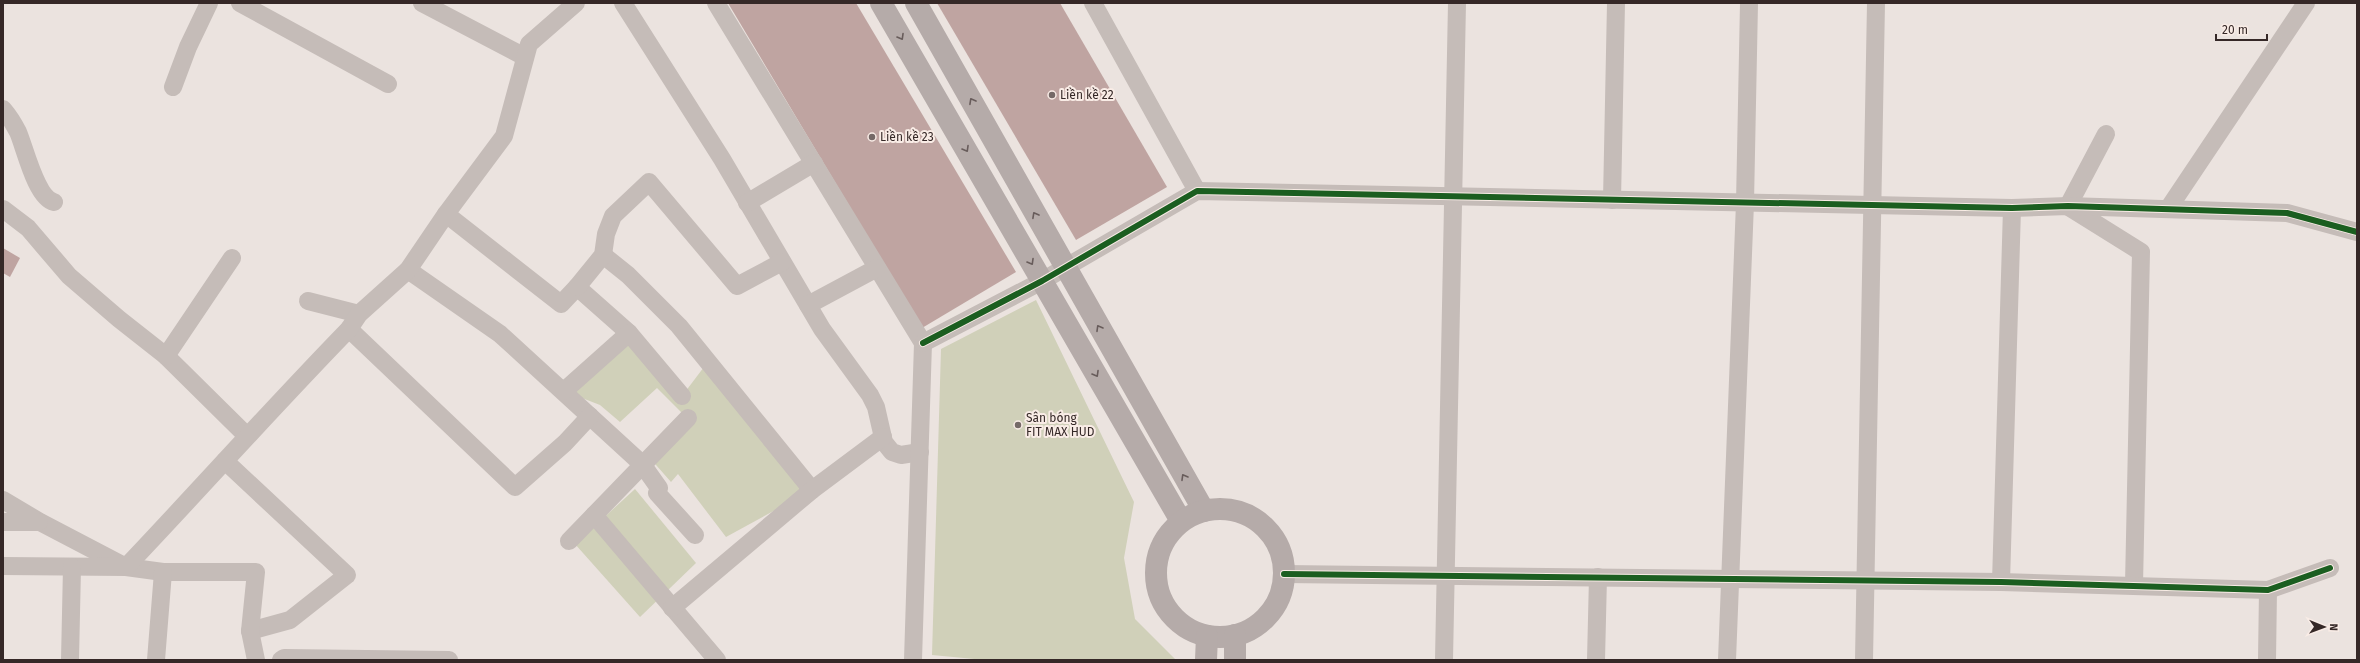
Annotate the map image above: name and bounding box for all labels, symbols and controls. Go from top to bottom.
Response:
scale bar [2216,16,2267,42]
text: 20 m [2222,23,2248,37]
one-way arrow [896,33,903,40]
place label: Liền kề 22 [1060,87,1114,102]
marker: Liền kề 22 [1047,90,1057,100]
one-way arrow [969,98,976,105]
place label: Liền kề 23 [880,129,934,144]
marker: Liền kề 23 [867,132,877,142]
one-way arrow [962,145,969,152]
one-way arrow [1033,211,1040,219]
one-way arrow [1027,258,1034,265]
one-way arrow [1097,325,1104,332]
one-way arrow [1092,370,1099,377]
place label: Sân bóng FIT MAX HUD [1026,411,1095,439]
marker: Sân bóng FIT MAX HUD [1013,420,1023,430]
one-way arrow [1182,474,1189,481]
north arrow [2304,607,2344,647]
text: N [2327,623,2340,631]

